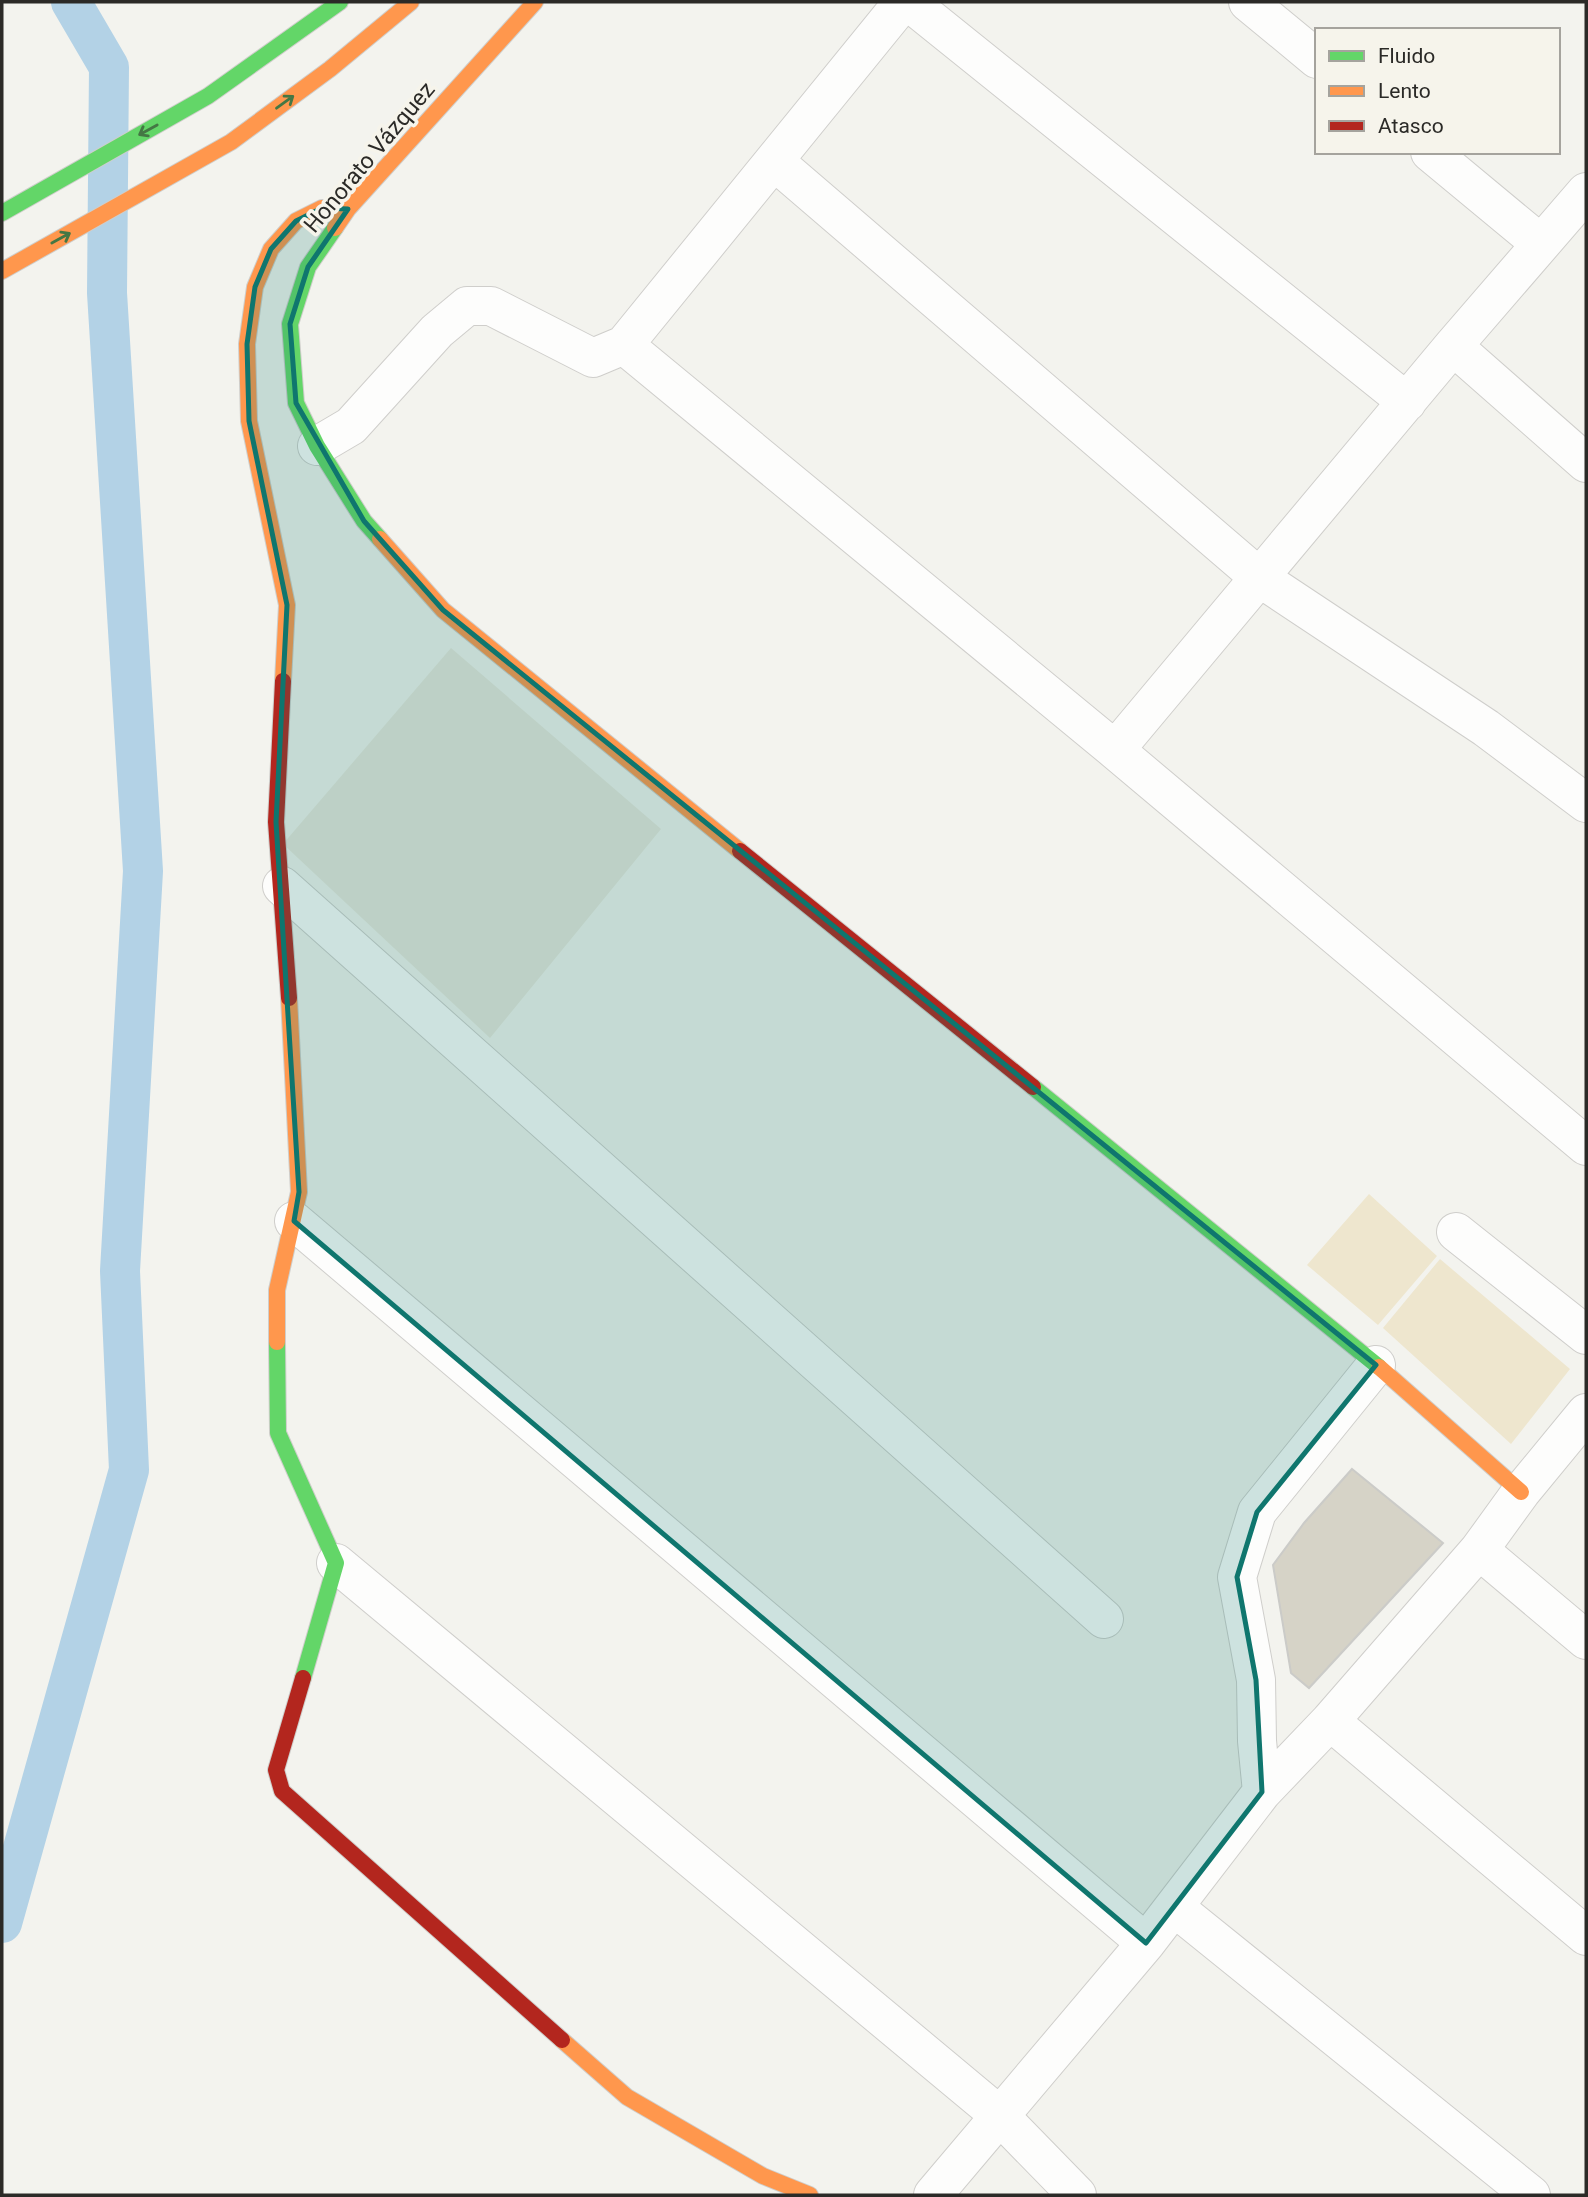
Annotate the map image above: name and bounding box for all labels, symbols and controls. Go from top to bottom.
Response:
legend [1315,28,1560,154]
text: Fluido [1378,44,1435,68]
street label: Honorato Vázquez [298,76,440,238]
text: Lento [1378,79,1431,103]
one-way arrow [276,94,294,109]
text: Atasco [1378,114,1444,138]
one-way arrow [139,123,159,137]
one-way arrow [51,231,71,245]

